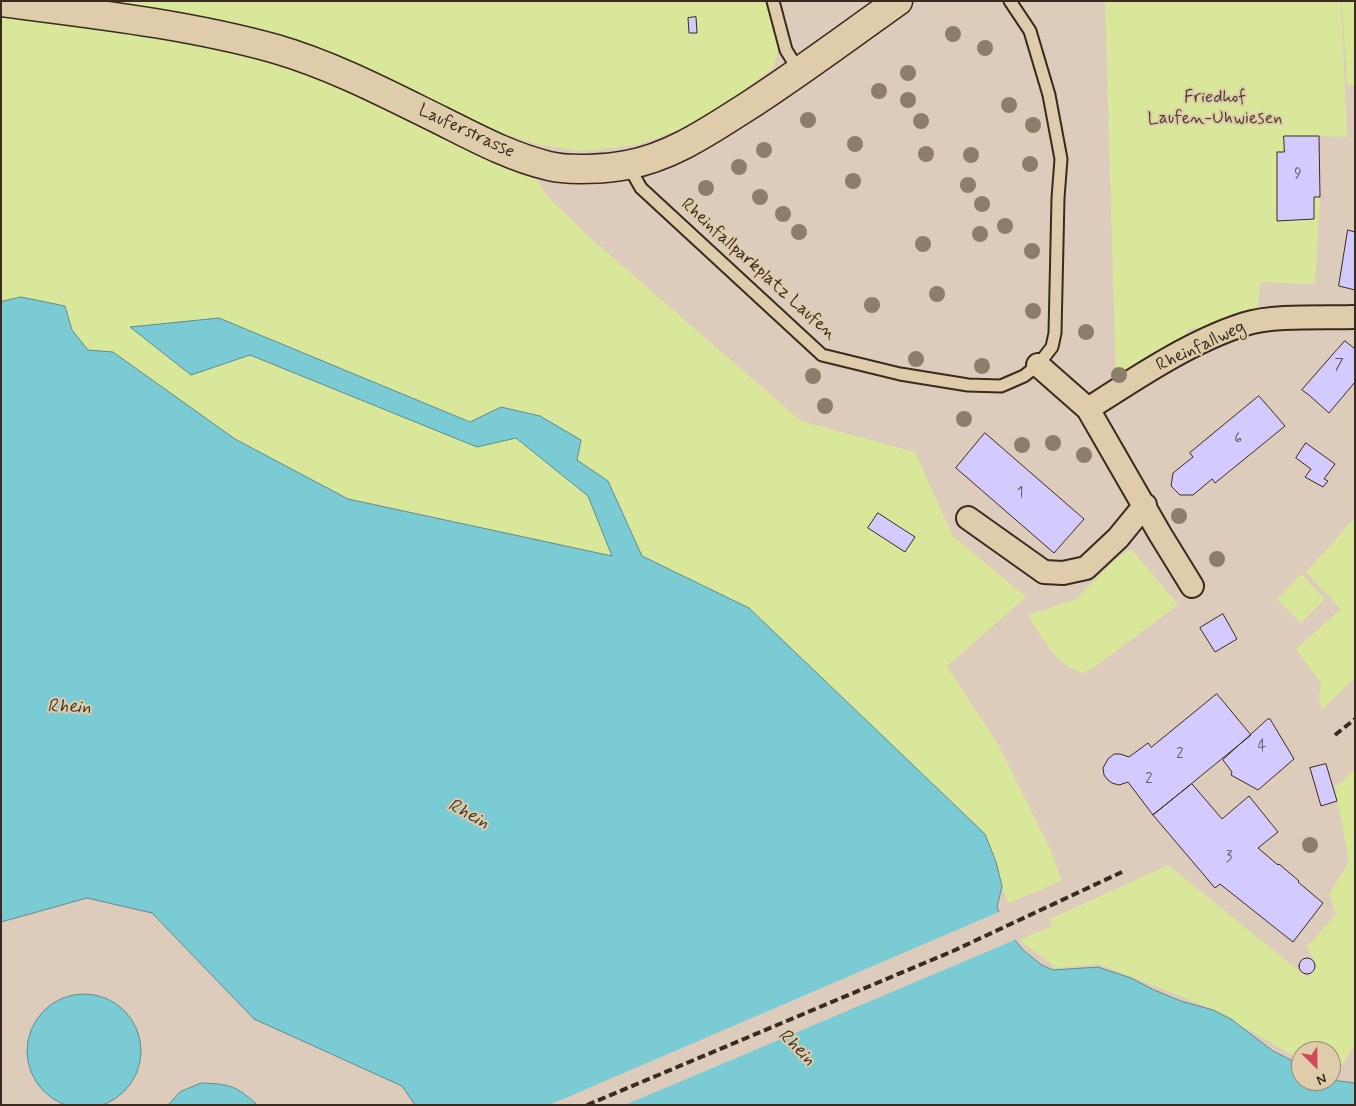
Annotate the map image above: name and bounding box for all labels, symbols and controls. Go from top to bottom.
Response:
park label: Friedhof Laufen-Uhwiesen [1148,87,1282,130]
street label: Lauferstrasse [414,100,518,164]
house number: 9 [1294,166,1302,184]
street label: Rheinfallparkplatz Laufen [676,194,840,346]
street label: Rheinfallweg [1153,317,1249,377]
house number: 7 [1334,357,1344,375]
house number: 6 [1234,431,1242,449]
house number: 1 [1017,485,1023,503]
water label: Rhein [47,696,91,720]
house number: 4 [1258,738,1266,756]
house number: 2 [1176,746,1184,764]
house number: 2 [1145,771,1153,789]
water label: Rhein [443,795,493,835]
house number: 3 [1226,849,1232,867]
water label: Rhein [772,1025,820,1071]
north arrow [1291,1041,1341,1091]
text: N [1314,1069,1329,1089]

